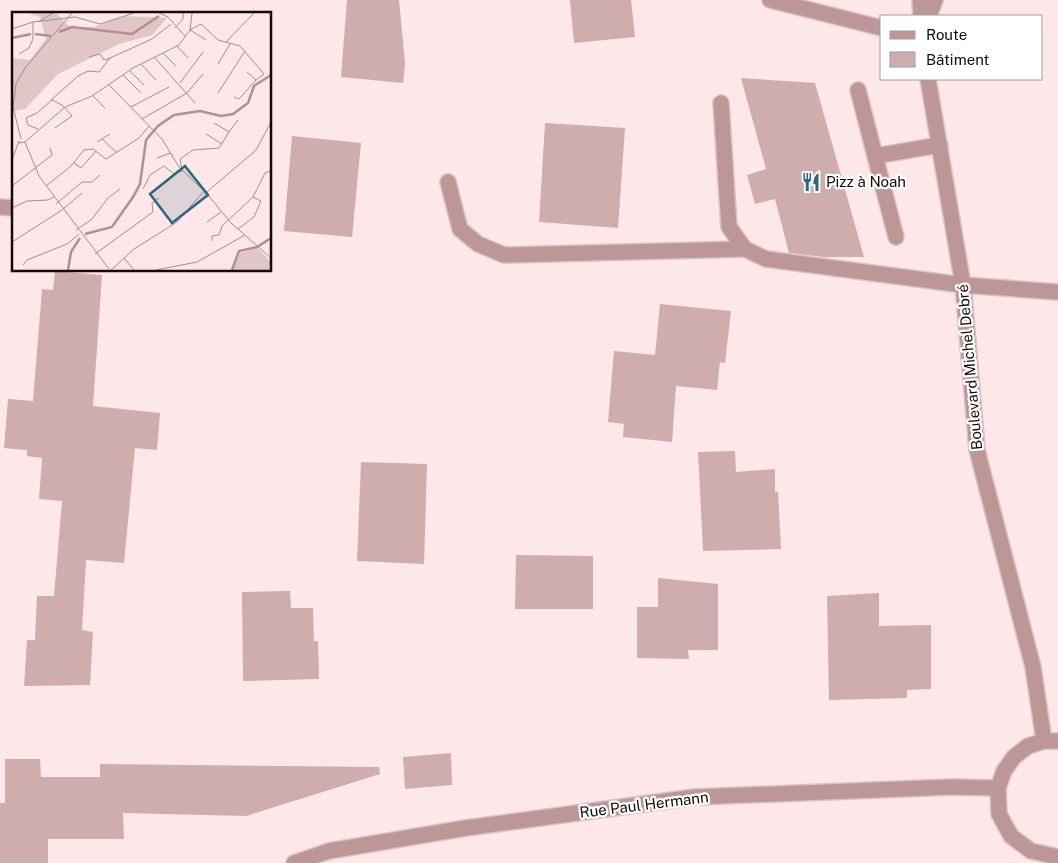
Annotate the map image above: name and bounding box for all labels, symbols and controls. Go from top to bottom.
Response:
inset map [12,12,271,271]
legend [880,15,1043,80]
text: Route [926,26,967,43]
text: Bâtiment [926,51,989,68]
restaurant icon: Pizz à Noah [800,171,822,193]
place label: Pizz à Noah [826,173,906,190]
street label: Boulevard Michel Debré [954,283,985,451]
street label: Rue Paul Hermann [578,788,709,821]

